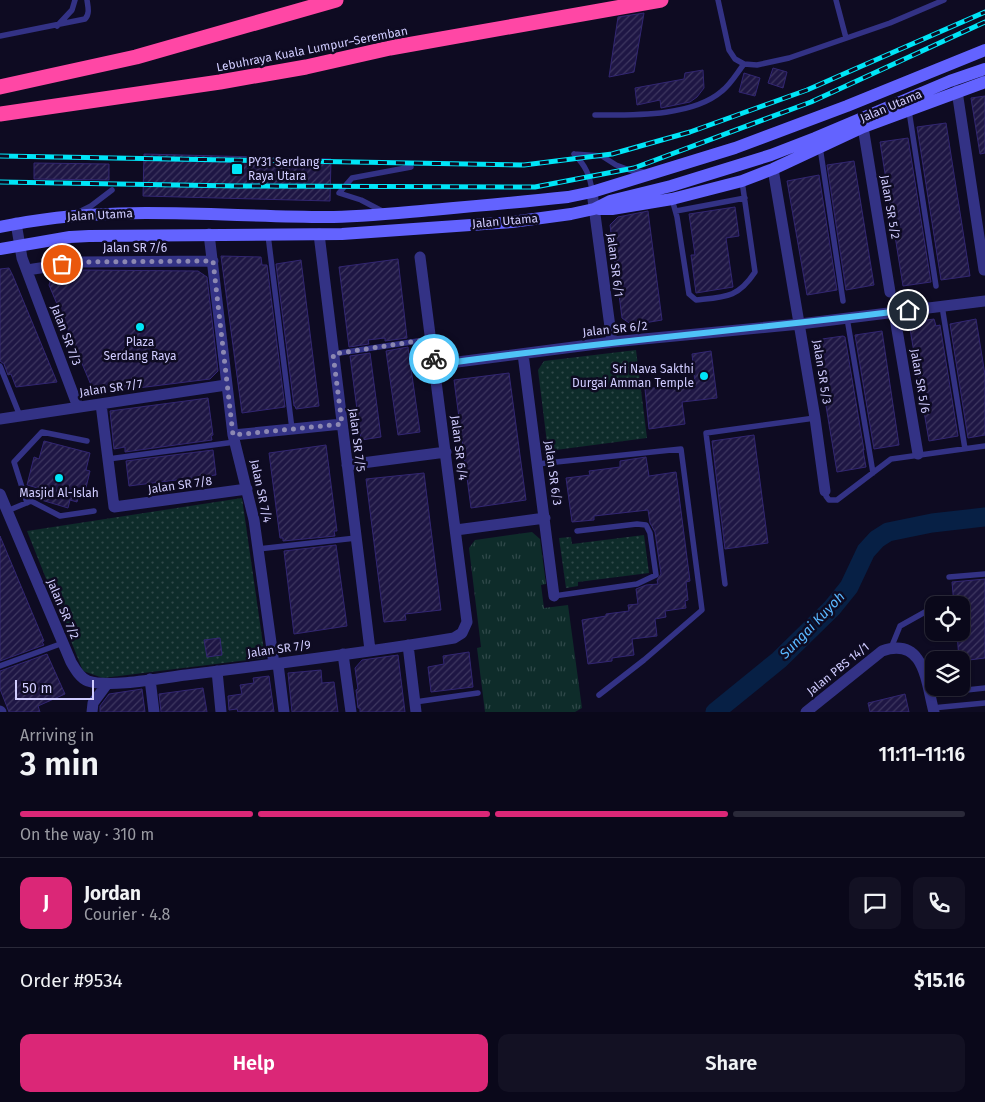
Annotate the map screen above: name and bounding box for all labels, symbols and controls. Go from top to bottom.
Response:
street label: Lebuhraya Kuala Lumpur–Seremban [215,24,409,74]
street label: Jalan Utama [858,87,924,125]
place label: PY31 Serdang Raya Utara [248,155,320,183]
marker: PY31 Serdang Raya Utara [230,162,244,176]
street label: Jalan SR 5/2 [877,174,903,240]
street label: Jalan Utama [67,206,133,224]
street label: Jalan Utama [472,211,538,231]
street label: Jalan SR 6/1 [604,232,626,298]
street label: Jalan SR 7/6 [103,241,167,255]
pin [41,243,83,285]
icon: bag [48,250,76,278]
pin [887,289,929,331]
icon: home [894,296,922,324]
street label: Jalan SR 7/3 [48,303,84,367]
street label: Jalan SR 6/2 [582,319,648,339]
marker: Plaza Serdang Raya [134,321,146,333]
courier [409,334,459,384]
place label: Plaza Serdang Raya [103,335,177,363]
street label: Jalan SR 5/3 [810,339,834,405]
icon: bike [420,345,448,373]
street label: Jalan SR 5/6 [907,348,933,414]
place label: Sri Nava Sakthi Durgai Amman Temple [572,362,694,390]
marker: Sri Nava Sakthi Durgai Amman Temple [698,370,710,382]
street label: Jalan SR 7/7 [78,377,144,399]
street label: Jalan SR 7/5 [346,407,368,473]
street label: Jalan SR 6/4 [448,415,470,482]
street label: Jalan SR 6/3 [542,440,564,506]
street label: Jalan SR 7/4 [247,458,275,524]
marker: Masjid Al-Islah [53,472,65,484]
street label: Jalan SR 7/8 [147,474,213,496]
place label: Masjid Al-Islah [19,486,99,500]
street label: Jalan SR 7/2 [44,577,82,641]
water label: Sungai Kuyoh [776,588,848,663]
map controls [925,596,970,696]
button: locate [925,596,970,641]
street label: Jalan SR 7/9 [246,638,312,660]
street label: Jalan PBS 14/1 [804,640,872,698]
button: layers [925,651,970,696]
scale bar [15,677,94,700]
text: 50 m [22,680,53,697]
text: Arriving in [20,726,94,745]
text: 11:11–11:16 [878,743,965,766]
text: 3 min [20,745,99,783]
text: On the way · 310 m [20,825,154,844]
button: chat [849,877,901,929]
button: phone [913,877,965,929]
text: Jordan [84,882,141,905]
text: J [43,891,49,914]
text: Courier · 4.8 [84,905,170,924]
text: Order #9534 [20,969,123,992]
text: $15.16 [914,969,965,992]
button: Help [20,1034,488,1092]
button: Share [498,1034,965,1092]

